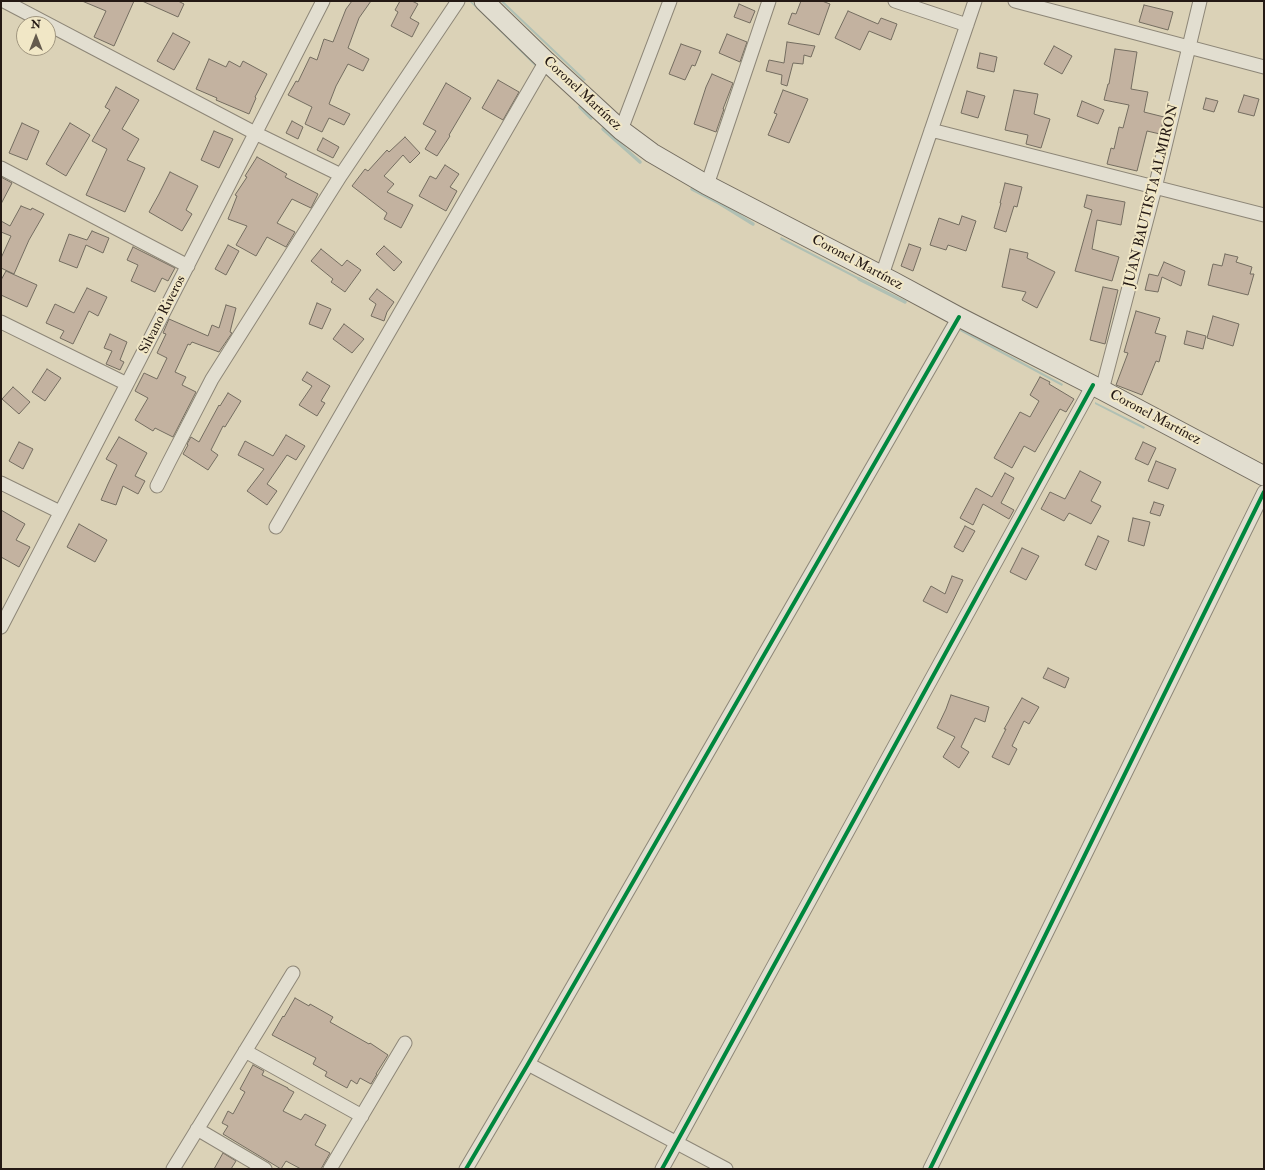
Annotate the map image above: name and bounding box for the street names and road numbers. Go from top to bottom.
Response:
street label: Coronel Martínez [539,53,625,135]
street label: JUAN BAUTISTA ALMIRON [1121,103,1183,289]
street label: Coronel Martínez [808,232,906,294]
street label: Silvano Riveros [136,273,190,357]
street label: Coronel Martínez [1106,387,1204,449]

